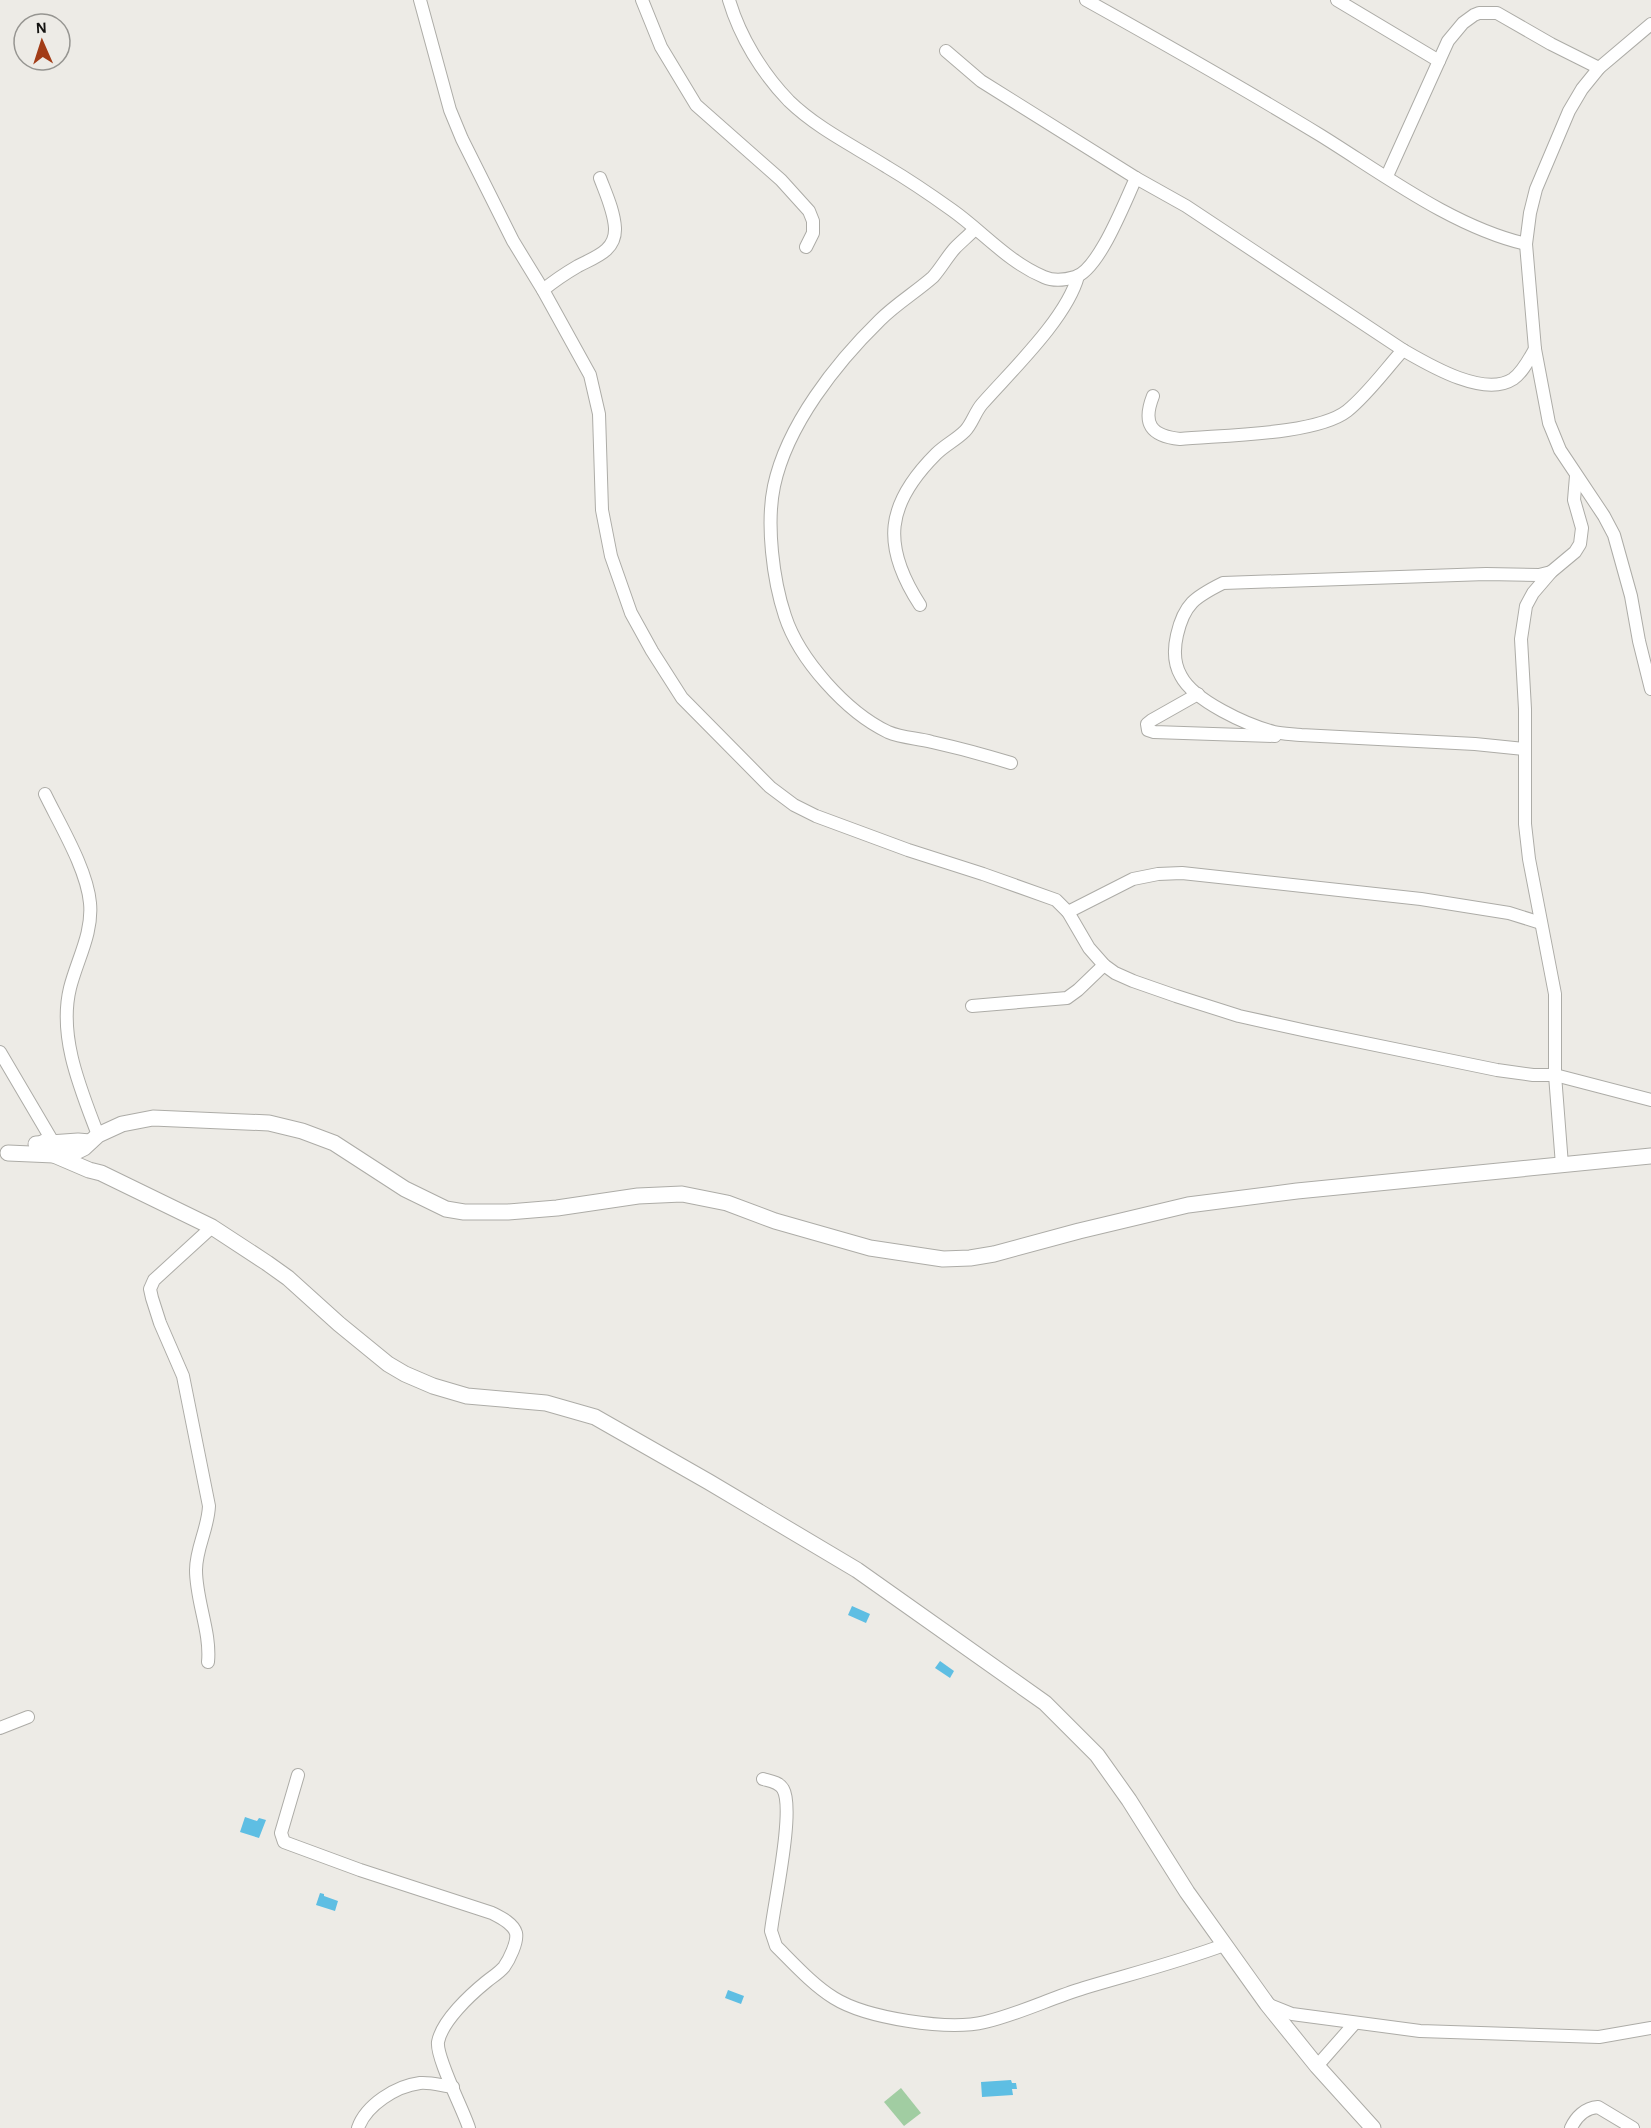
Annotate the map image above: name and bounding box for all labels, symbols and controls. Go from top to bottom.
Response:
north arrow [12,12,72,72]
text: N [35,20,47,36]

